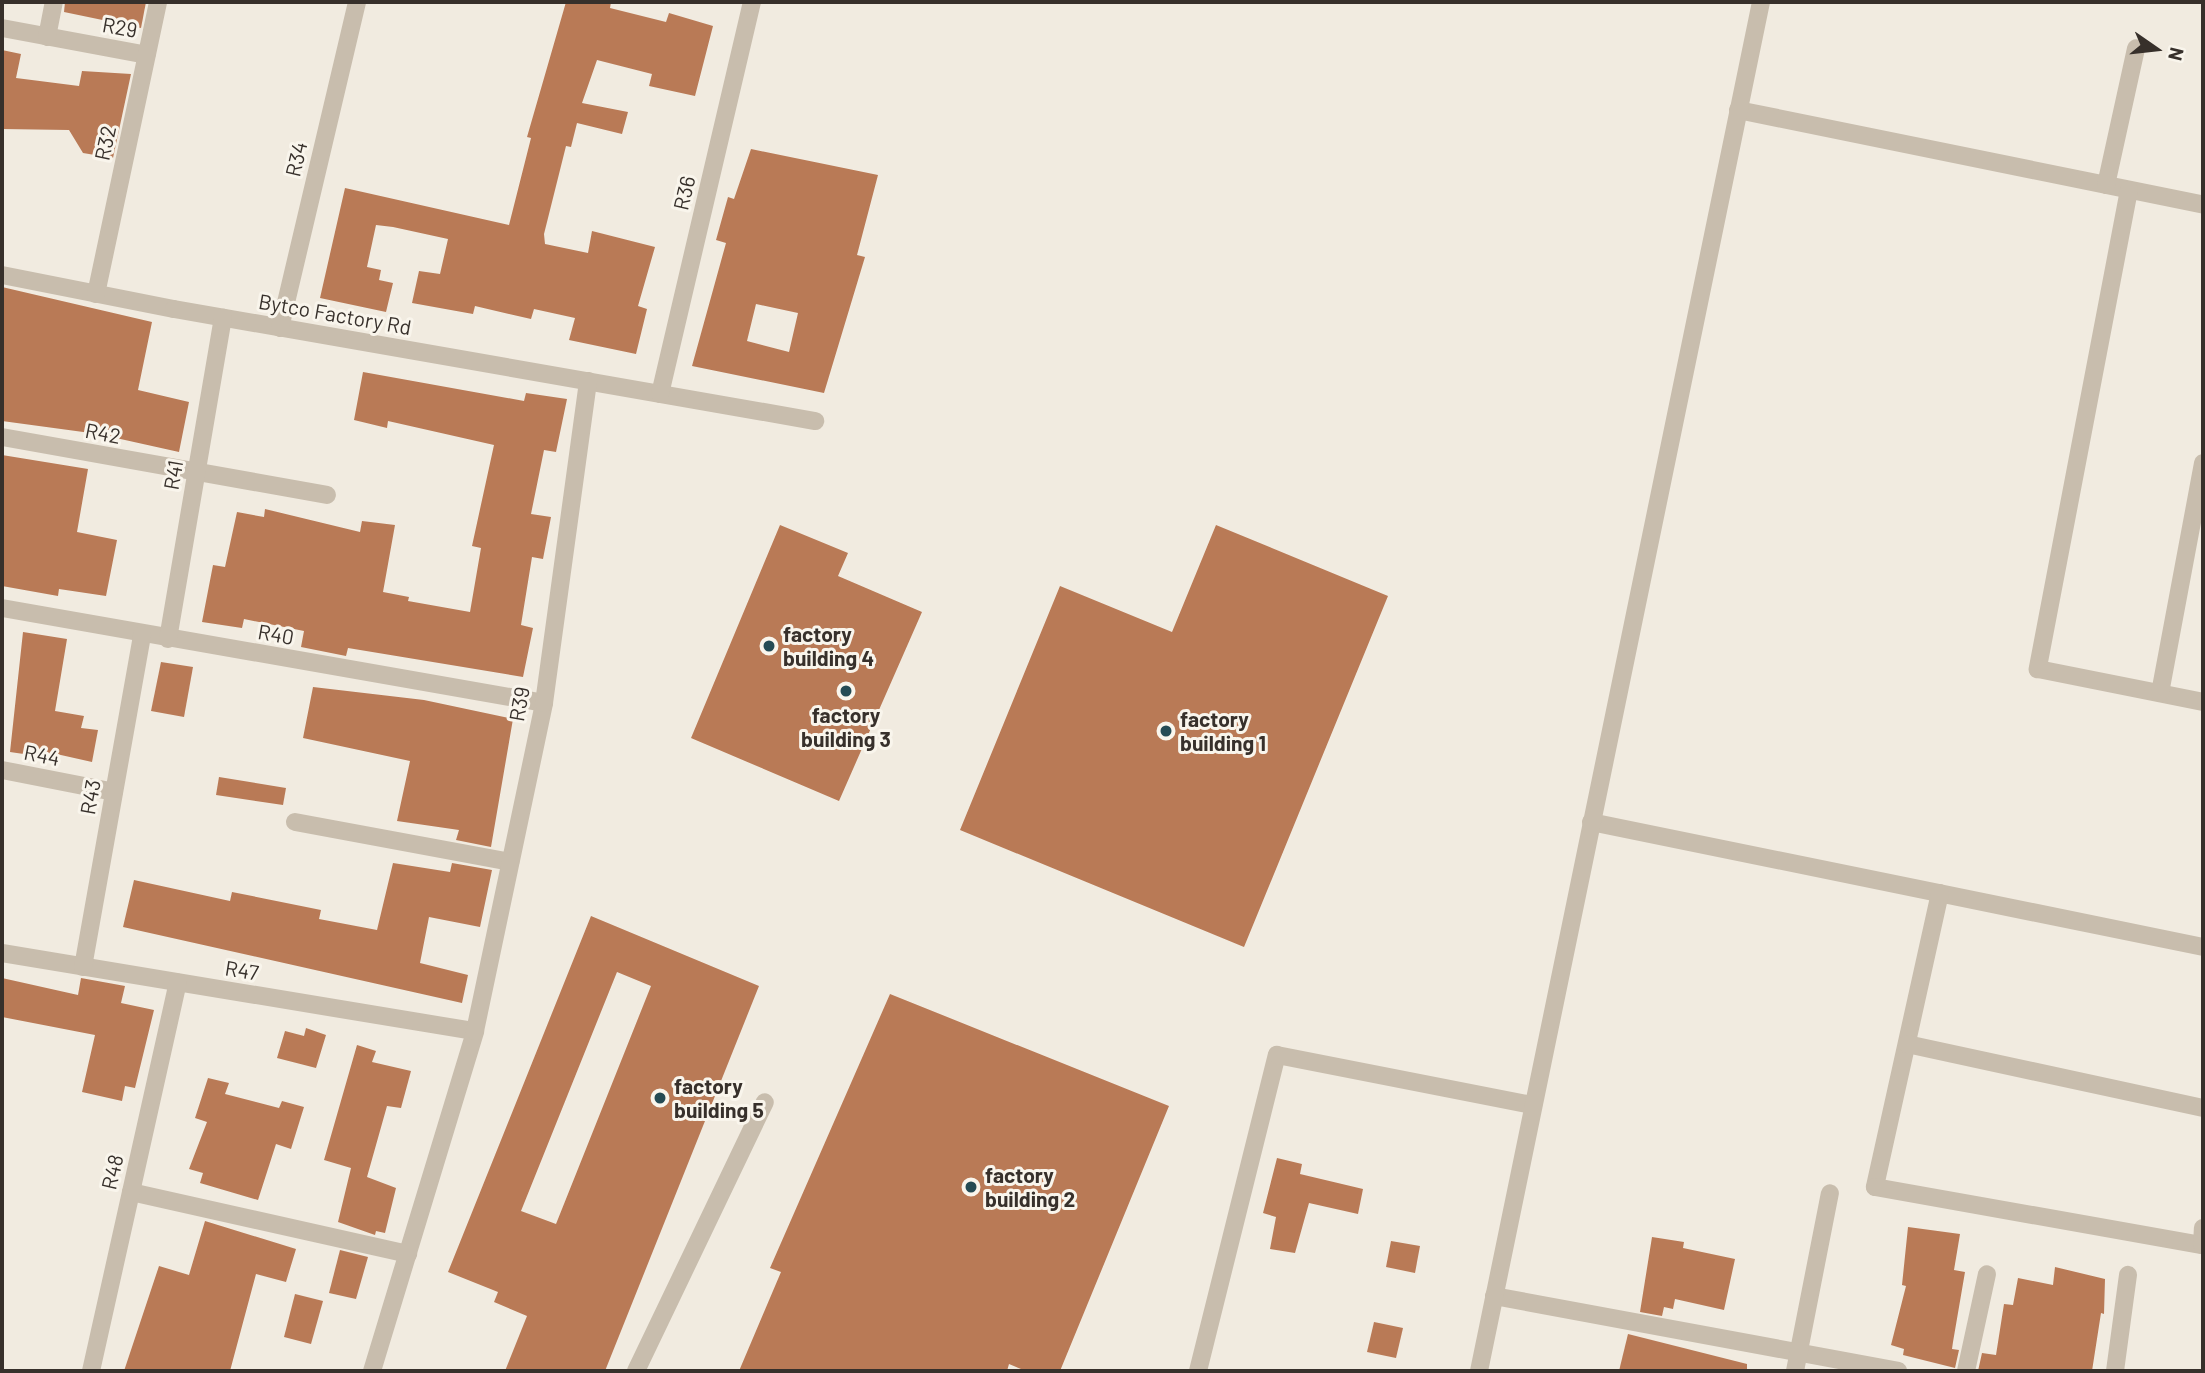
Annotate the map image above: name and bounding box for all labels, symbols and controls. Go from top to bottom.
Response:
street label: R29 [101,12,139,42]
north arrow [2121,14,2191,84]
text: N [2164,45,2190,63]
street label: R32 [89,123,121,163]
street label: R34 [280,139,312,179]
street label: R36 [668,173,700,213]
street label: Bytco Factory Rd [257,288,413,340]
street label: R42 [83,417,123,449]
street label: R41 [158,458,188,492]
street label: R40 [256,618,296,650]
place label: factory building 4 [783,621,874,671]
marker: factory building 4 [761,638,777,654]
marker: factory building 3 [838,683,854,699]
street label: R39 [504,685,534,723]
place label: factory building 3 [801,702,891,752]
place label: factory building 1 [1180,706,1266,756]
marker: factory building 1 [1158,723,1174,739]
street label: R44 [22,739,62,771]
street label: R43 [75,777,105,817]
street label: R47 [223,955,261,985]
place label: factory building 5 [674,1073,764,1123]
marker: factory building 5 [652,1090,668,1106]
street label: R48 [96,1152,128,1192]
place label: factory building 2 [985,1162,1075,1212]
marker: factory building 2 [963,1179,979,1195]

